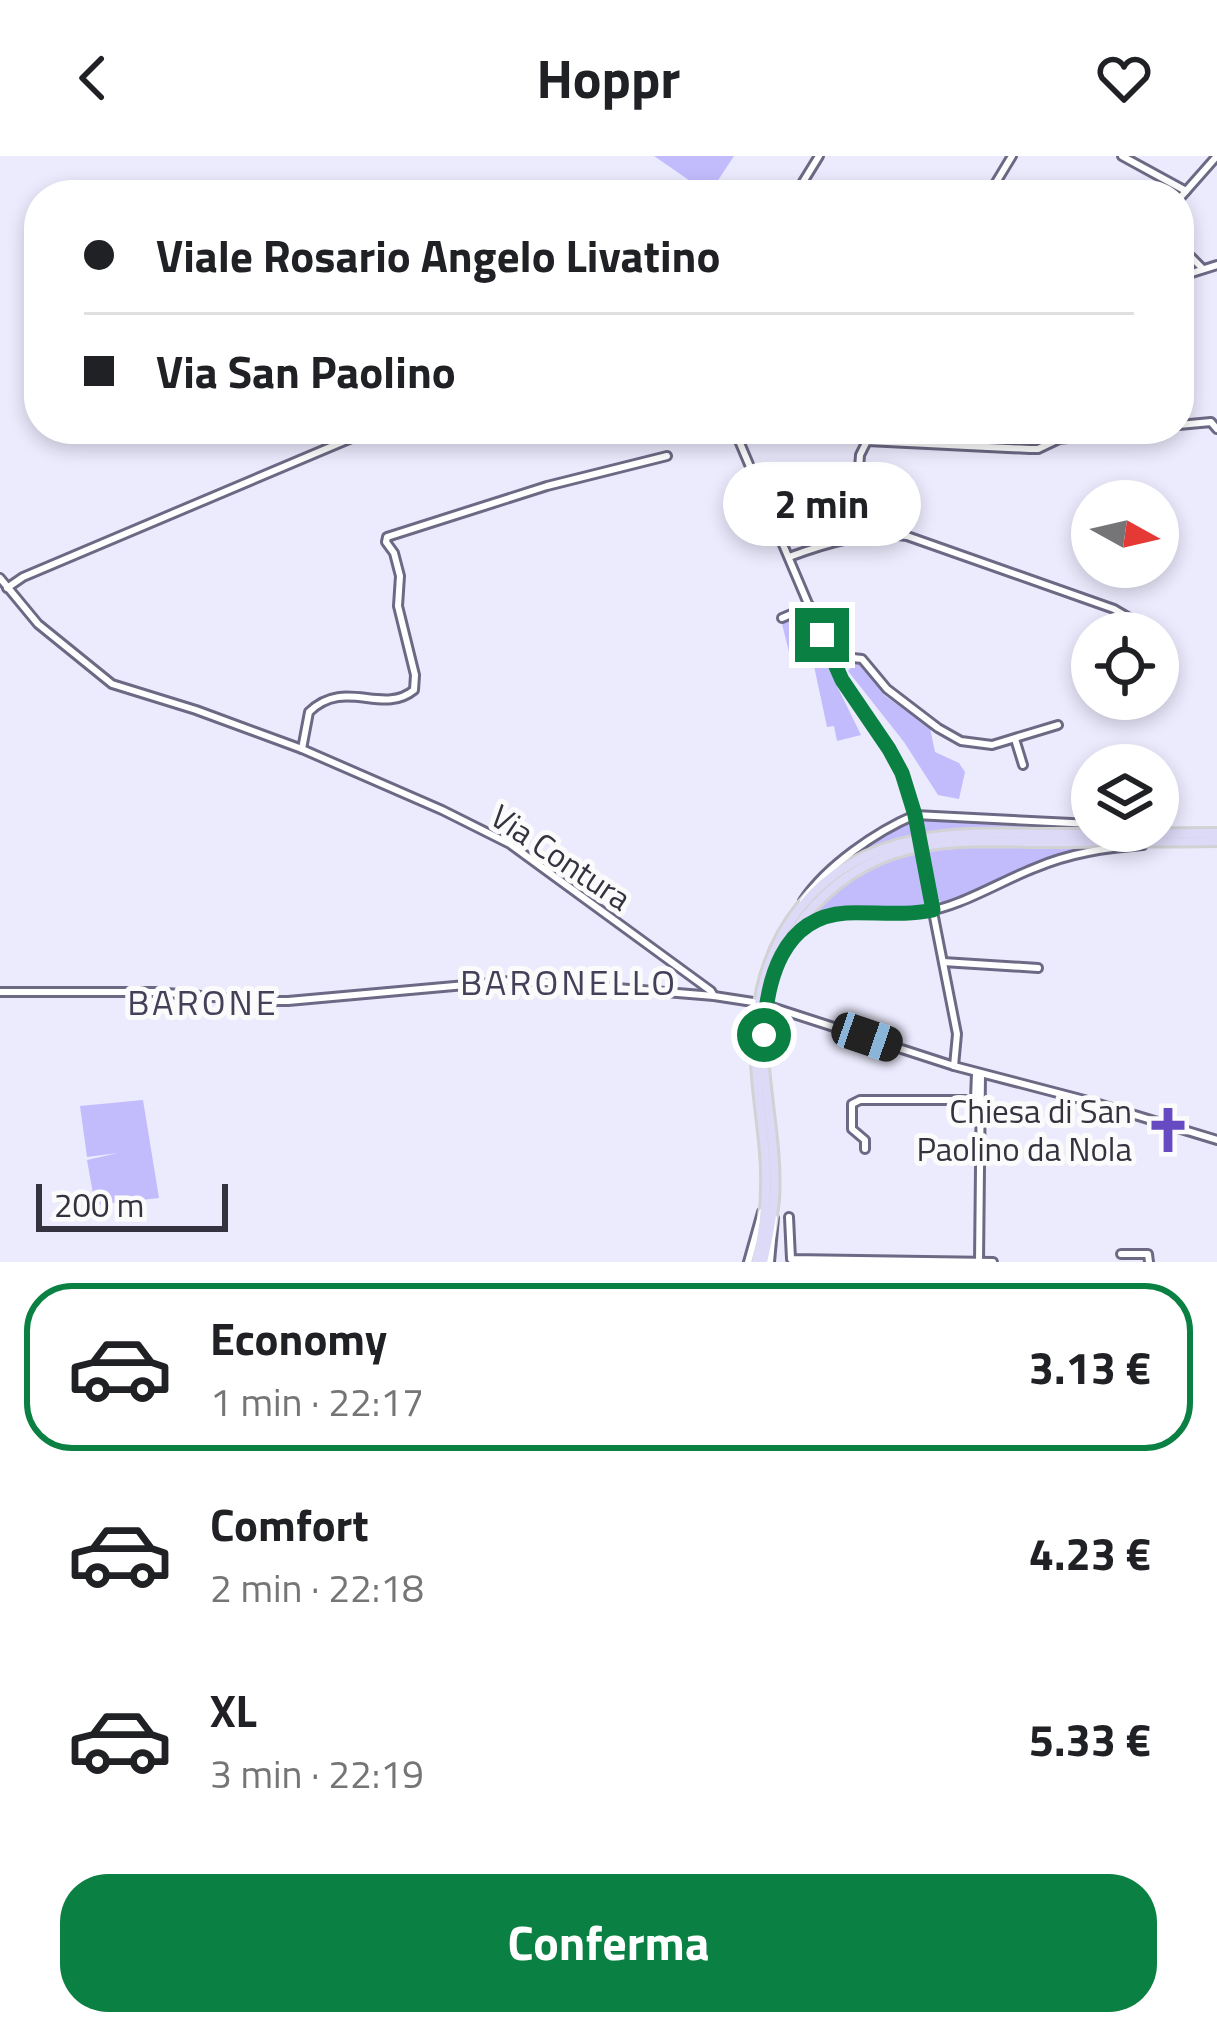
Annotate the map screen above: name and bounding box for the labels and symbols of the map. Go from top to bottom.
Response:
callout: 2 min [723,461,921,545]
north arrow [1071,480,1179,588]
route end [795,608,849,662]
street label: Via Contura [481,792,641,922]
district label: BARONELLO [460,954,678,1009]
district label: BARONE [127,974,279,1029]
route start [737,1008,791,1062]
car [827,1008,907,1066]
place label: Chiesa di San Paolino da Nola [916,1086,1132,1174]
church icon: Chiesa di San Paolino da Nola [1143,1105,1193,1155]
scale bar [36,1178,228,1231]

